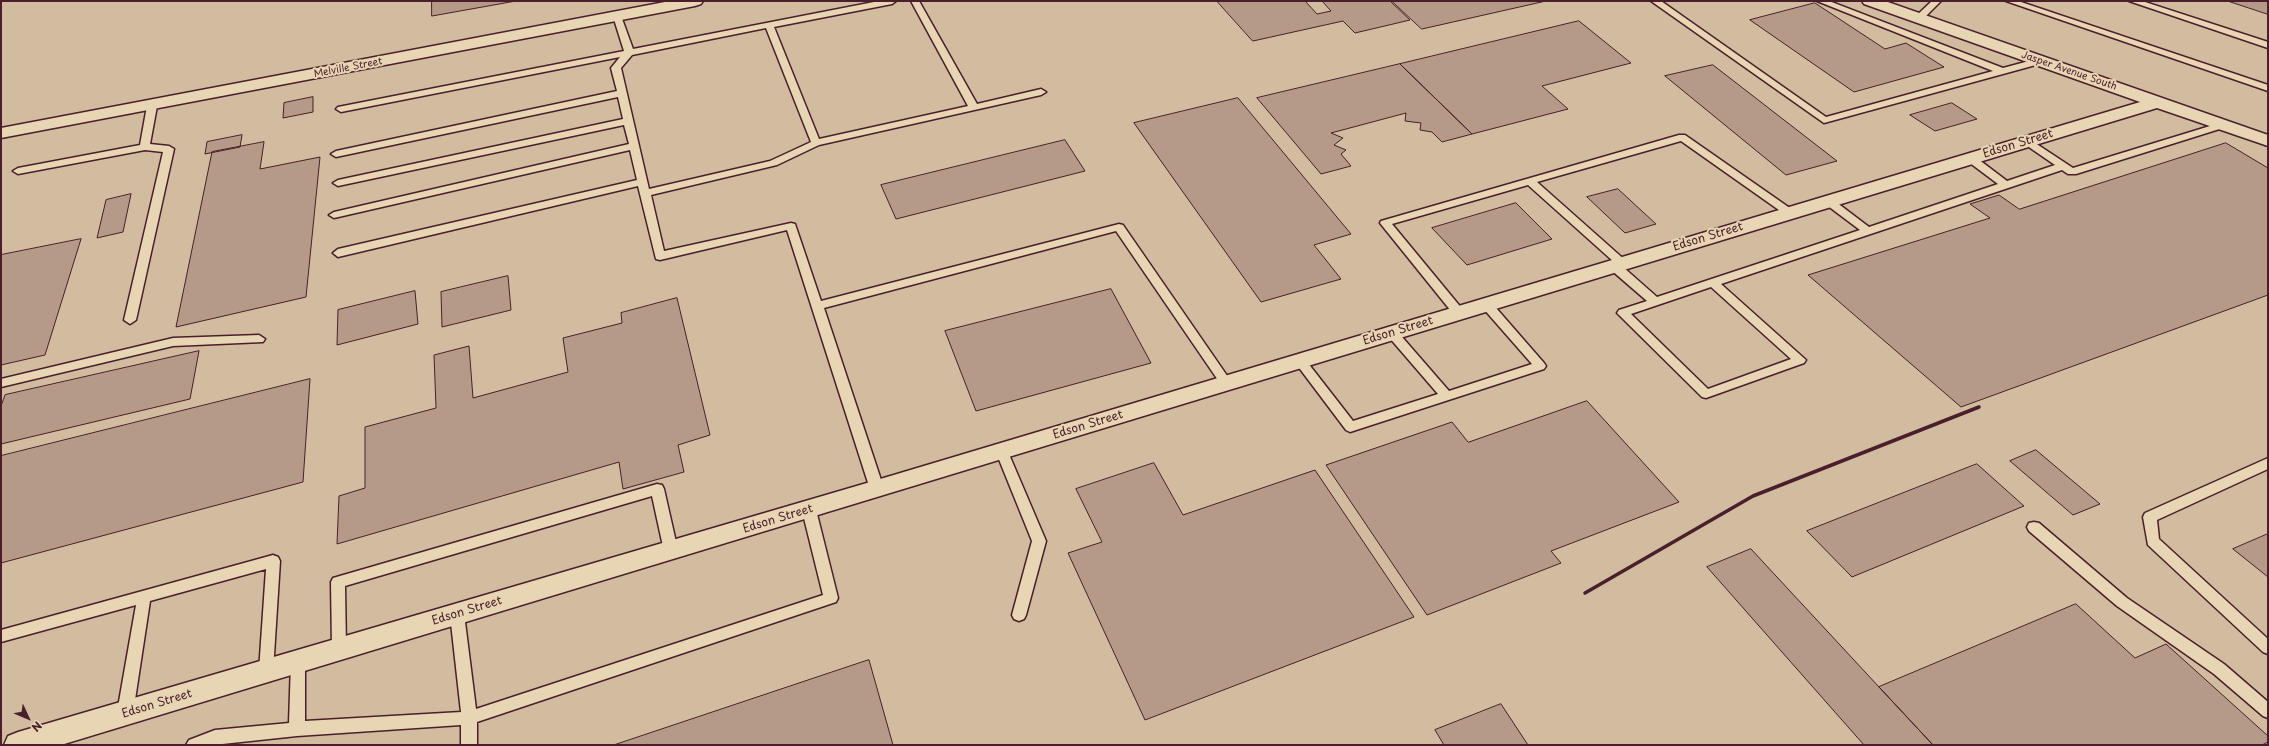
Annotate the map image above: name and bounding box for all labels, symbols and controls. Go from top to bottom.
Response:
street label: Jasper Avenue South [2020,49,2118,93]
street label: Melville Street [313,55,383,81]
street label: Edson Street [1981,126,2055,162]
street label: Edson Street [1671,219,1745,255]
street label: Edson Street [1361,313,1435,349]
street label: Edson Street [1051,407,1125,443]
street label: Edson Street [741,501,815,537]
street label: Edson Street [430,593,504,629]
street label: Edson Street [120,686,194,722]
north arrow [8,698,48,738]
text: N [28,718,46,736]

